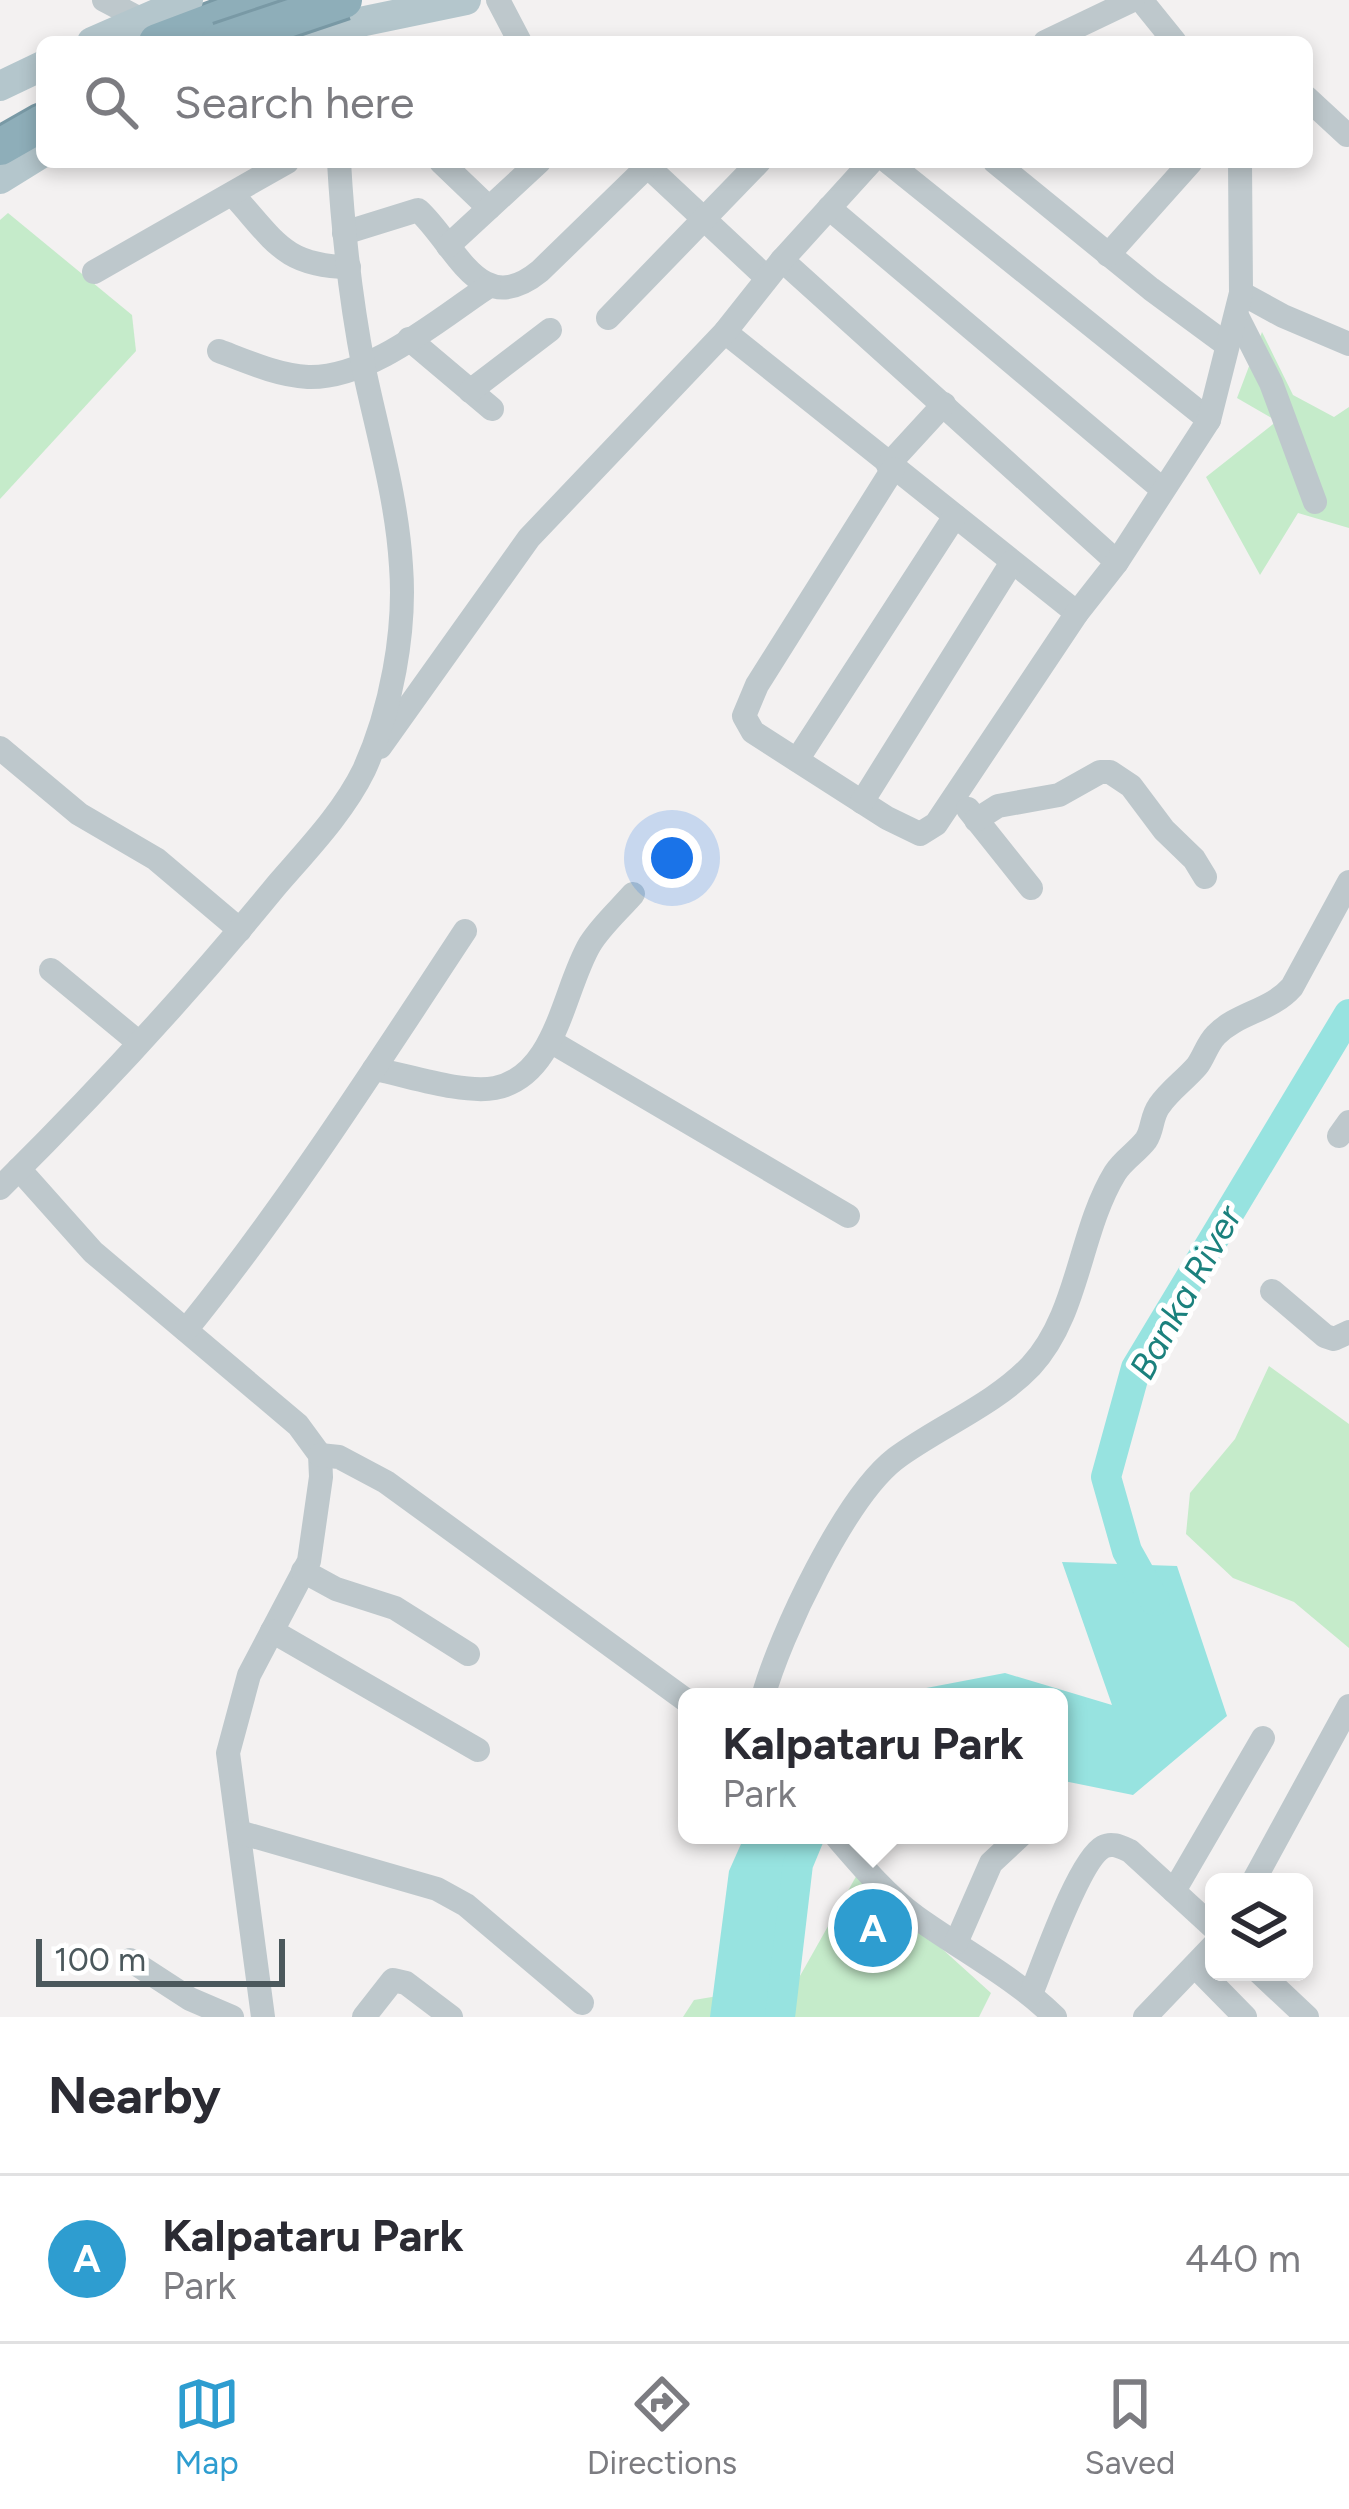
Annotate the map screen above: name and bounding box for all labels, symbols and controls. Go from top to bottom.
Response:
search box [36,36,1313,168]
icon: search [78,69,144,135]
text: Search here [174,75,414,129]
your location [642,828,702,888]
water label: Banka River [1120,1197,1252,1386]
popup [678,1688,1068,1844]
text: Kalpataru Park [722,1716,1024,1770]
text: Park [722,1770,796,1817]
map controls [1205,1873,1313,1981]
button: layers [1205,1873,1313,1981]
pin: A [834,1883,912,1973]
scale bar [36,1933,285,1986]
text: 100 m [54,1940,146,1979]
text: Nearby [48,2065,221,2126]
text: Kalpataru Park [162,2208,464,2262]
text: A [73,2235,101,2282]
text: 440 m [1185,2235,1301,2282]
text: Park [162,2262,236,2309]
tab: Map [174,2371,240,2482]
tab: Directions [587,2371,737,2482]
tab: Saved [1084,2371,1175,2482]

